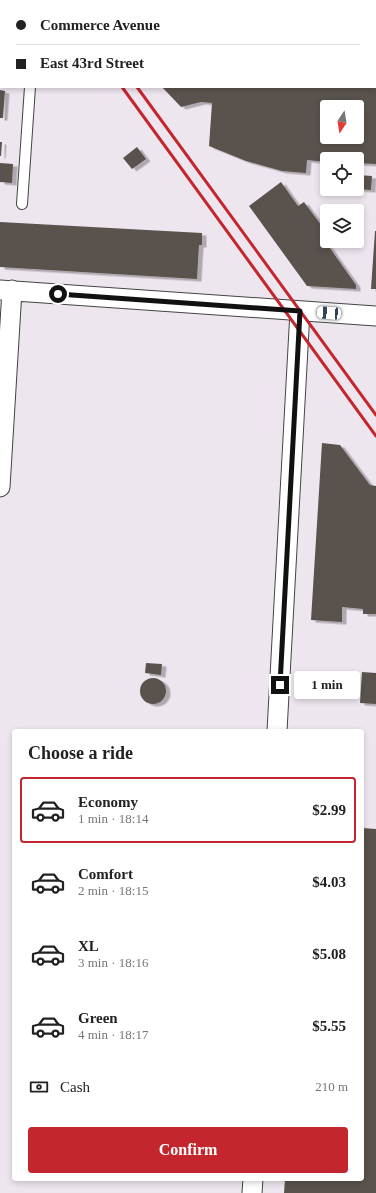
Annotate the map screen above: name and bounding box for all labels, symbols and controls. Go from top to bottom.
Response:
text: Commerce Avenue [40,17,160,33]
text: East 43rd Street [40,55,144,71]
north arrow [320,100,364,144]
map controls [320,100,364,248]
button: locate [320,152,364,196]
button: layers [320,204,364,248]
route start [49,285,67,303]
car [317,306,341,320]
callout: 1 min [294,671,360,699]
route end [271,676,289,694]
text: 1 min [311,677,343,692]
text: Choose a ride [28,743,133,763]
icon: car [30,792,66,828]
text: Economy [78,794,138,810]
text: $2.99 [312,802,346,818]
text: 1 min · 18:14 [78,811,148,826]
icon: car [30,864,66,900]
text: Comfort [78,866,133,882]
text: $4.03 [312,874,346,890]
text: 2 min · 18:15 [78,883,148,898]
icon: car [30,936,66,972]
text: XL [78,938,99,954]
text: $5.08 [312,946,346,962]
text: 3 min · 18:16 [78,955,148,970]
icon: car [30,1008,66,1044]
text: Green [78,1010,118,1026]
text: $5.55 [312,1018,346,1034]
text: 4 min · 18:17 [78,1027,148,1042]
icon: cash [28,1076,50,1098]
text: Cash [60,1079,90,1095]
text: 210 m [315,1079,348,1094]
button: Confirm [28,1127,348,1173]

